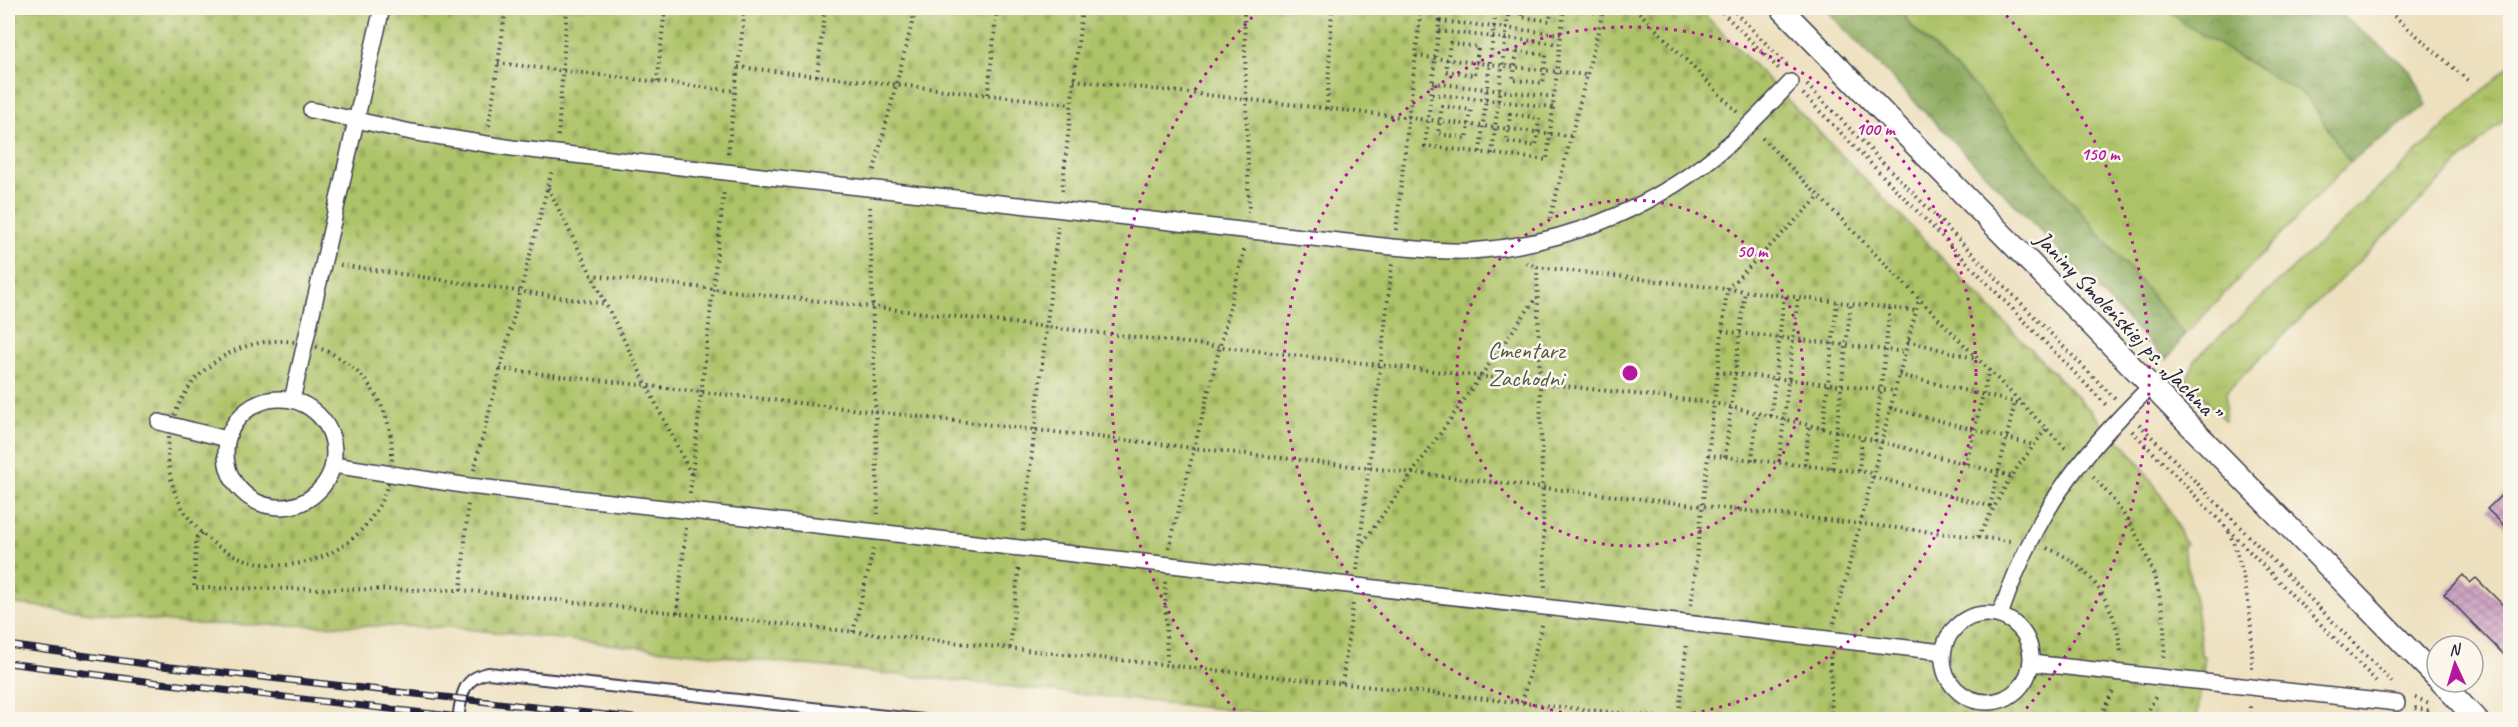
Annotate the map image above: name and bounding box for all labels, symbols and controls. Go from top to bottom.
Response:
text: 100 m [1856,118,1896,140]
text: 150 m [2081,143,2121,165]
street label: Janiny Smoleńskiej ps. „Jachna” [2028,223,2229,430]
text: 50 m [1737,240,1769,262]
park label: Cmentarz Zachodni [1487,335,1567,393]
centre of rings [1620,363,1640,383]
north arrow [2425,634,2485,694]
text: N [2448,639,2463,660]

